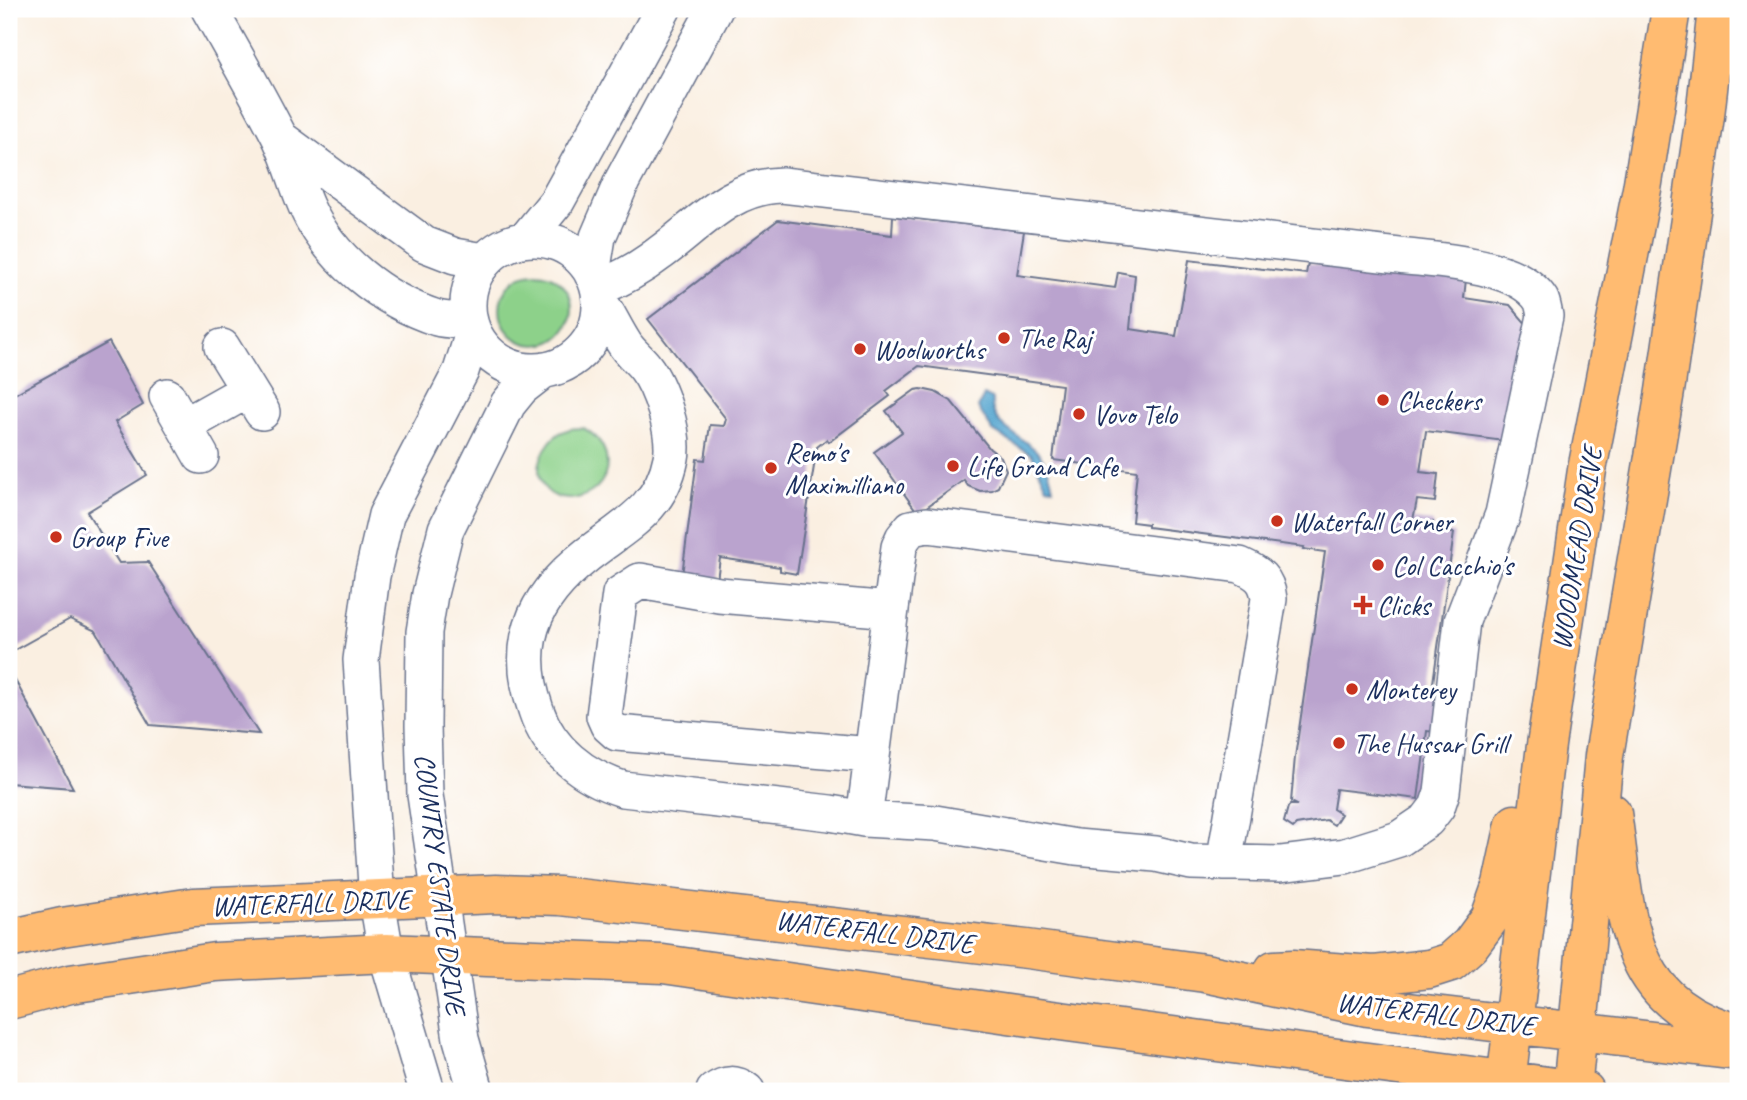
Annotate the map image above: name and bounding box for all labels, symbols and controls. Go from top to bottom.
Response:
place label: The Raj [1018,321,1095,356]
marker: The Raj [996,330,1012,346]
place label: Woolworths [874,332,987,367]
marker: Woolworths [852,341,868,357]
place label: Checkers [1397,383,1484,418]
marker: Checkers [1375,392,1391,408]
place label: Vovo Telo [1093,397,1179,432]
marker: Vovo Telo [1071,406,1087,422]
place label: Remo's Maximilliano [785,435,905,502]
street label: WOODMEAD DRIVE [1543,440,1610,652]
place label: Life Grand Cafe [967,449,1120,484]
marker: Life Grand Cafe [945,458,961,474]
marker: Remo's Maximilliano [763,460,779,476]
place label: Waterfall Corner [1291,504,1455,539]
marker: Waterfall Corner [1269,513,1285,529]
place label: Group Five [70,520,170,555]
marker: Group Five [48,529,64,545]
place label: Col Cacchio's [1392,548,1515,583]
marker: Col Cacchio's [1370,557,1386,573]
place label: Clicks [1377,588,1432,623]
marker: Clicks [1355,597,1371,613]
place label: Monterey [1366,672,1458,707]
marker: Monterey [1344,681,1360,697]
place label: The Hussar Grill [1353,726,1513,761]
marker: The Hussar Grill [1331,735,1347,751]
street label: COUNTRY ESTATE DRIVE [407,752,474,1019]
street label: WATERFALL DRIVE [211,881,415,923]
street label: WATERFALL DRIVE [774,902,979,961]
street label: WATERFALL DRIVE [1335,984,1540,1043]

